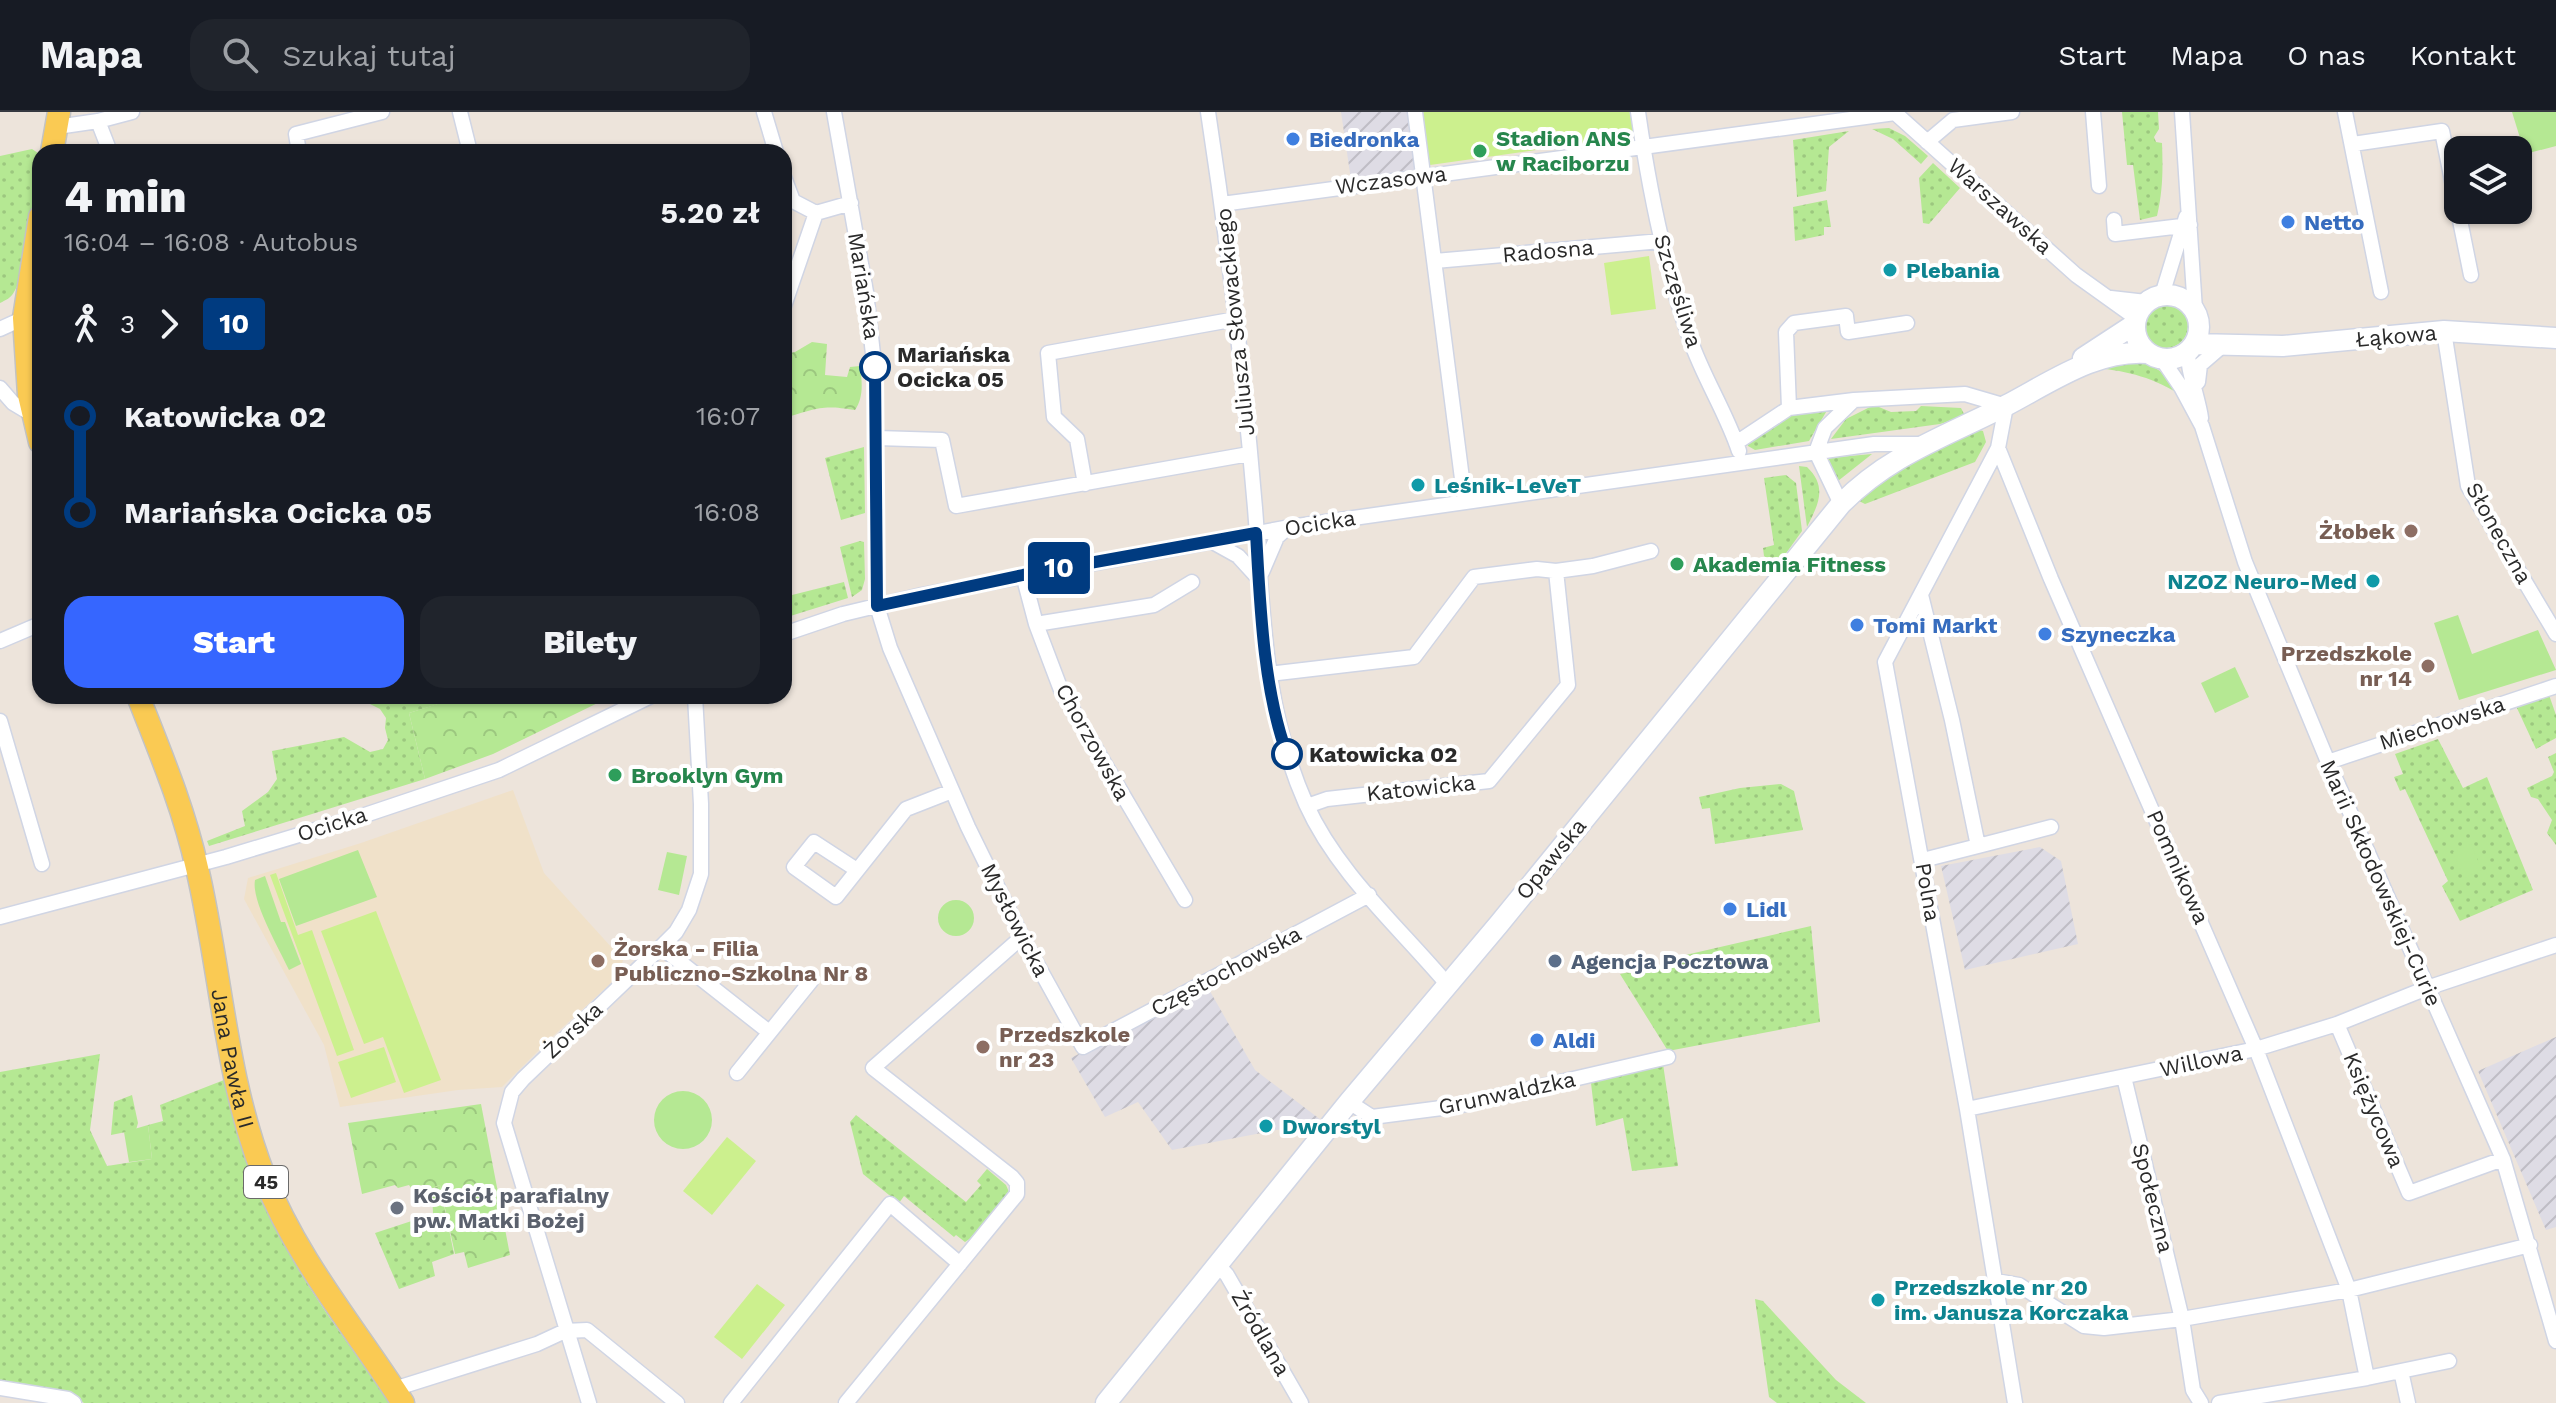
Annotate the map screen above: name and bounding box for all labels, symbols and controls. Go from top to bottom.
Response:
search box [190,19,750,91]
text: Mapa [40,33,142,77]
icon: search [218,33,262,77]
text: Szukaj tutaj [282,38,456,73]
text: Start [2058,39,2126,72]
text: Mapa [2170,39,2243,72]
text: O nas [2287,39,2366,72]
text: Kontakt [2410,39,2516,72]
place label: Stadion ANS w Raciborzu [1496,126,1631,176]
place label: Biedronka [1309,127,1420,152]
marker: Biedronka [1284,130,1302,148]
map controls [2444,136,2532,224]
button: layers [2444,136,2532,224]
marker: Stadion ANS w Raciborzu [1471,142,1489,160]
street label: Warszawska [1943,153,2057,259]
street label: Wczasowa [1334,161,1448,199]
text: 4 min [64,171,186,223]
text: 5.20 zł [661,195,760,230]
street label: Juliusza Słowackiego [1211,207,1259,437]
place label: Netto [2304,210,2364,235]
marker: Netto [2279,213,2297,231]
text: 16:04 – 16:08 · Autobus [64,227,358,257]
street label: Mariańska [843,231,885,341]
street label: Szczęśliwa [1649,231,1707,351]
street label: Radosna [1501,235,1595,267]
place label: Plebania [1906,258,2000,283]
marker: Plebania [1881,261,1899,279]
icon: walk [64,302,108,346]
icon: forward [147,302,191,346]
text: 10 [219,307,249,340]
text: 3 [120,309,135,339]
street label: Łąkowa [2354,320,2438,352]
place label: Mariańska Ocicka 05 [897,342,1010,392]
marker: Mariańska Ocicka 05 [860,352,890,382]
text: Katowicka 02 [124,399,326,434]
text: 16:07 [696,401,760,431]
place label: Leśnik-LeVeT [1434,473,1581,498]
marker: Leśnik-LeVeT [1409,476,1427,494]
street label: Słoneczna [2461,478,2537,588]
text: Mariańska Ocicka 05 [124,495,432,530]
text: 16:08 [694,497,760,527]
street label: Ocicka [1283,505,1357,541]
place label: Żłobek [2319,519,2395,544]
marker: Żłobek [2402,522,2420,540]
line badge: 10 [1023,542,1095,594]
text: 10 [1044,551,1074,584]
place label: Akademia Fitness [1693,552,1886,577]
marker: Akademia Fitness [1668,555,1686,573]
place label: NZOZ Neuro-Med [2167,569,2357,594]
marker: NZOZ Neuro-Med [2364,572,2382,590]
button: Start [64,596,404,688]
button: Bilety [420,596,760,688]
place label: Tomi Markt [1873,613,1998,638]
marker: Tomi Markt [1848,616,1866,634]
place label: Szyneczka [2061,622,2176,647]
marker: Szyneczka [2036,625,2054,643]
place label: Przedszkole nr 14 [2281,641,2412,691]
marker: Przedszkole nr 14 [2419,657,2437,675]
street label: Chorzowska [1051,679,1135,805]
street label: Miechowska [2376,691,2508,755]
marker: Katowicka 02 [1272,739,1302,769]
place label: Katowicka 02 [1309,742,1457,767]
street label: Marii Skłodowskiej-Curie [2315,756,2447,1010]
place label: Brooklyn Gym [631,763,784,788]
marker: Brooklyn Gym [606,766,624,784]
street label: Katowicka [1365,770,1477,806]
street label: Ocicka [294,802,370,846]
street label: Pomnikowa [2142,806,2214,928]
street label: Opawska [1511,814,1591,904]
street label: Mysłowicka [976,859,1054,981]
street label: Polna [1911,861,1945,923]
place label: Lidl [1746,897,1787,922]
marker: Lidl [1721,900,1739,918]
street label: Częstochowska [1147,921,1305,1021]
place label: Żorska - Filia Publiczno-Szkolna Nr 8 [614,936,868,986]
place label: Agencja Pocztowa [1571,949,1769,974]
marker: Żorska - Filia Publiczno-Szkolna Nr 8 [589,952,607,970]
marker: Agencja Pocztowa [1546,952,1564,970]
street label: Jana Pawła II [207,987,260,1131]
street label: Żorska [538,997,608,1063]
place label: Przedszkole nr 23 [999,1022,1130,1072]
place label: Aldi [1553,1028,1595,1053]
marker: Aldi [1528,1031,1546,1049]
marker: Przedszkole nr 23 [974,1038,992,1056]
street label: Willowa [2157,1040,2245,1082]
street label: Księżycowa [2338,1048,2410,1172]
street label: Grunwaldzka [1436,1066,1578,1120]
place label: Dworstyl [1282,1114,1381,1139]
marker: Dworstyl [1257,1117,1275,1135]
street label: Społeczna [2127,1141,2179,1255]
road number: 45 [244,1166,288,1198]
place label: Kościół parafialny pw. Matki Bożej [413,1183,610,1233]
marker: Kościół parafialny pw. Matki Bożej [388,1199,406,1217]
place label: Przedszkole nr 20 im. Janusza Korczaka [1894,1275,2129,1325]
street label: Źródlana [1227,1286,1295,1380]
marker: Przedszkole nr 20 im. Janusza Korczaka [1869,1291,1887,1309]

